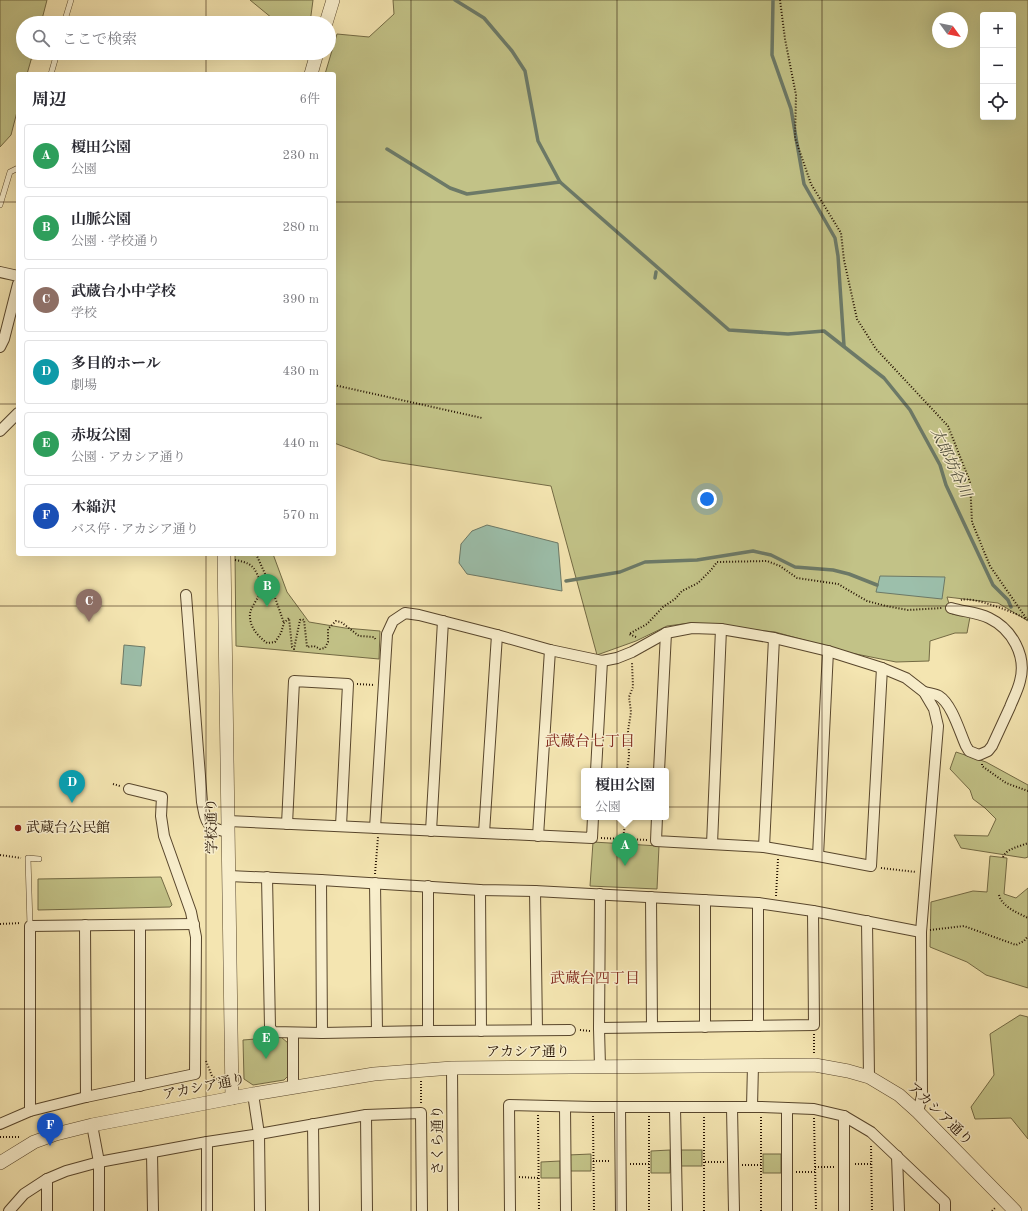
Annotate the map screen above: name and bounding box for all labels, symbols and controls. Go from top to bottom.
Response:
north arrow [932,12,968,48]
map controls [980,12,1016,120]
button: + [980,12,1016,48]
search box [16,16,336,60]
icon: search [30,27,52,49]
text: ここで検索 [62,33,137,48]
button: − [980,48,1016,84]
button: locate [980,84,1016,120]
text: 周辺 [32,92,66,109]
text: 6件 [299,93,320,106]
text: 榎田公園 [71,141,131,156]
text: A [41,149,51,162]
text: 230 m [282,149,319,162]
text: 公園 [71,163,97,176]
text: 山脈公園 [71,213,131,228]
text: B [41,221,51,234]
text: 280 m [282,221,319,234]
text: 公園 · 学校通り [71,235,160,248]
text: 武蔵台小中学校 [71,285,176,300]
text: C [42,293,50,306]
text: 390 m [282,293,319,306]
text: 学校 [71,307,97,320]
text: 多目的ホール [71,357,161,372]
text: D [41,365,51,378]
text: 430 m [282,365,319,378]
text: 劇場 [71,379,97,392]
water label: 太郎坊谷川 [927,425,975,502]
text: 赤坂公園 [71,429,131,444]
text: E [42,437,50,450]
text: 440 m [282,437,319,450]
text: 公園 · アカシア通り [71,451,186,464]
your location [697,489,717,509]
text: 木綿沢 [71,501,116,516]
text: F [42,509,50,522]
text: 570 m [282,509,319,522]
text: バス停 · アカシア通り [71,523,199,536]
pin: B [254,574,280,607]
pin: C [76,589,102,622]
district label: 武蔵台七丁目 [545,733,635,750]
popup [581,768,669,820]
pin: D [59,770,85,803]
text: 榎田公園 [595,779,655,794]
street label: 学校通り [204,798,219,854]
text: 公園 [595,801,621,814]
place label: 武蔵台公民館 [26,819,110,835]
marker: 武蔵台公民館 [13,823,23,833]
pin: A [612,833,638,866]
district label: 武蔵台四丁目 [550,970,640,987]
pin: E [253,1026,279,1059]
street label: アカシア通り [486,1044,570,1059]
street label: アカシア通り [161,1071,247,1102]
street label: アカシア通り [905,1079,976,1148]
street label: さくら通り [430,1105,445,1175]
pin: F [37,1113,63,1146]

